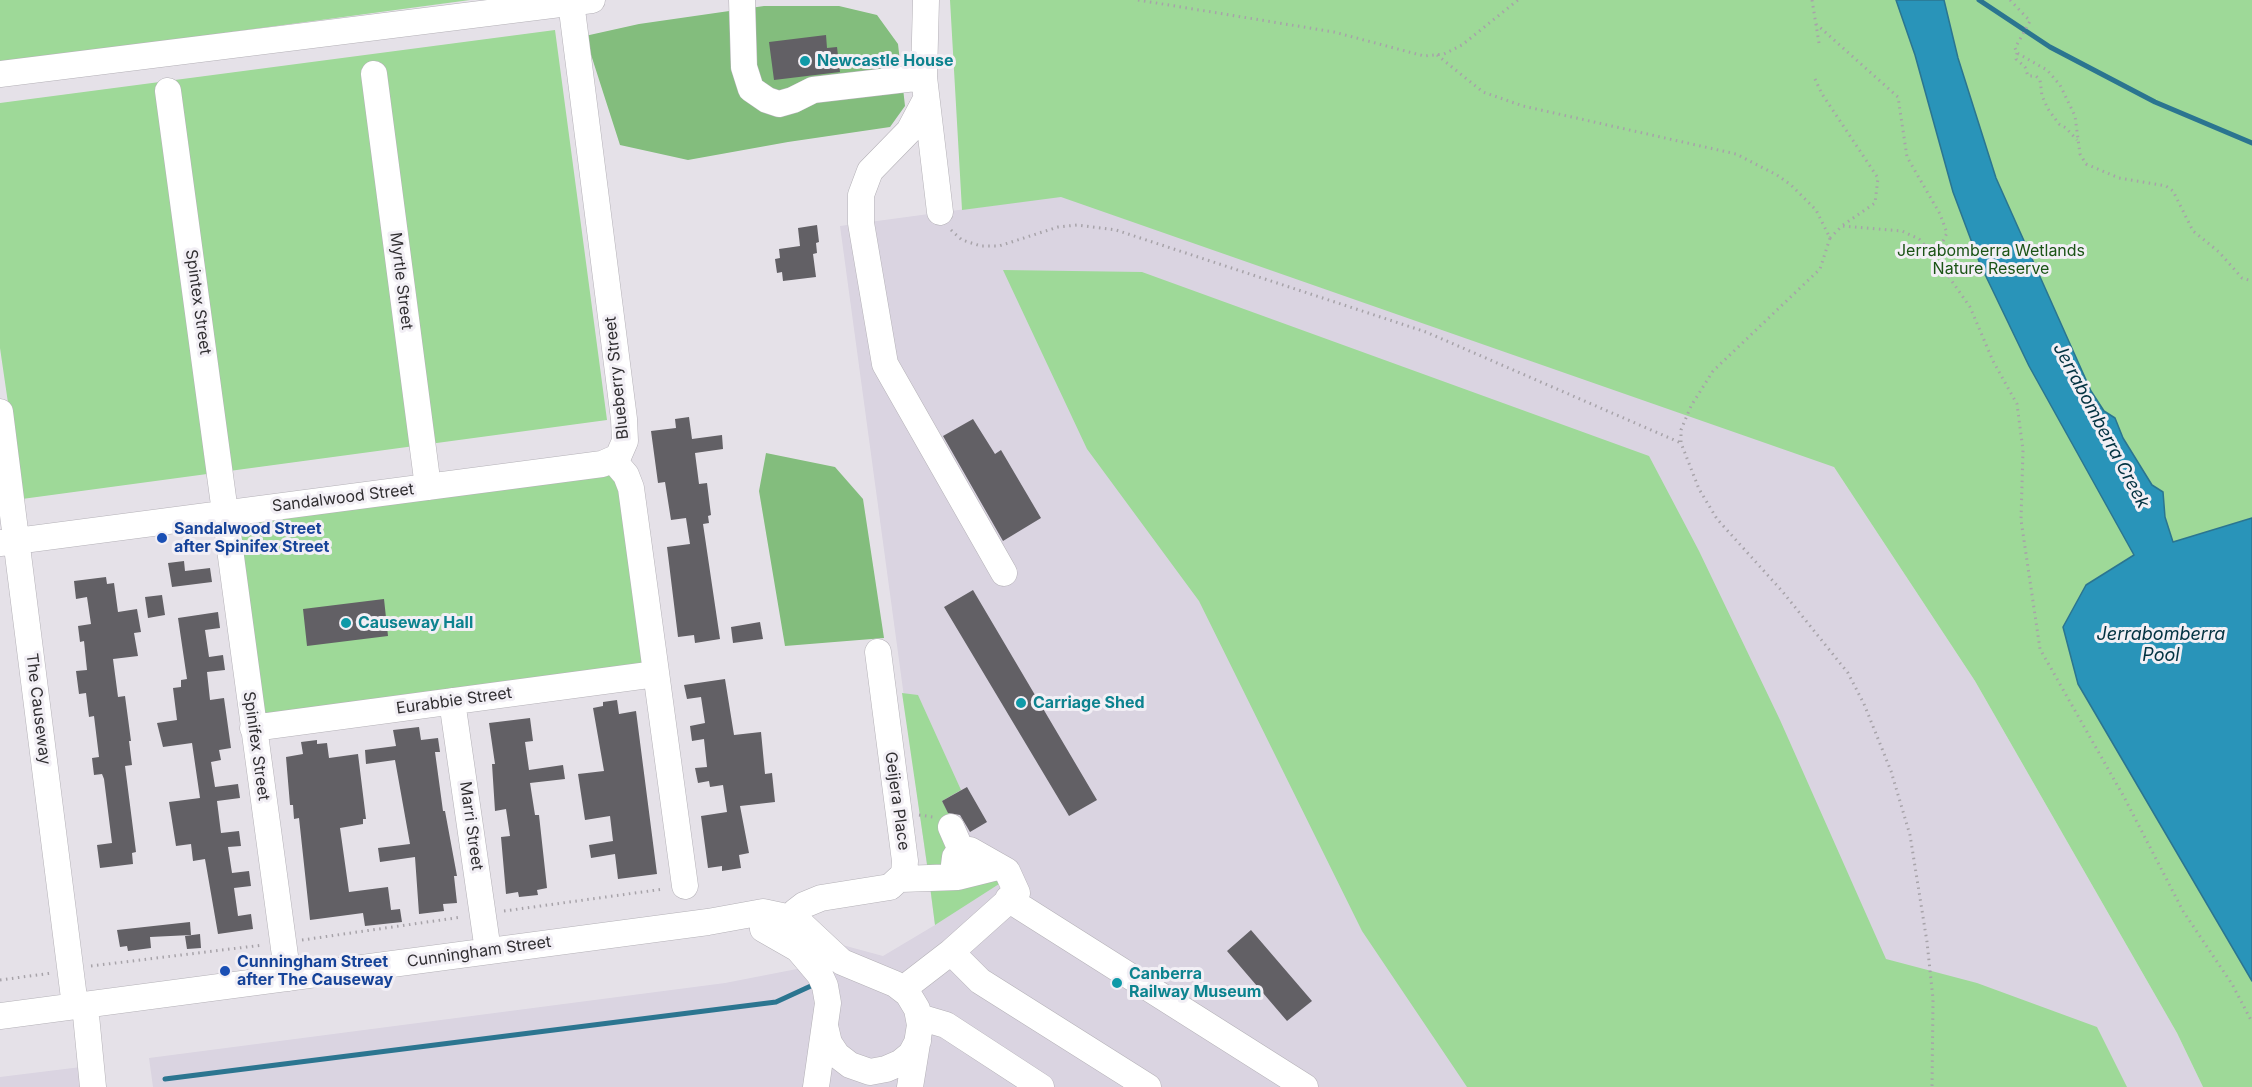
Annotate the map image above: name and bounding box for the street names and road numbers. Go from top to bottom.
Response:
street label: Myrtle Street [386,231,416,331]
street label: Spintex Street [181,248,215,356]
street label: Blueberry Street [601,316,633,440]
street label: Sandalwood Street [271,480,415,516]
street label: The Causeway [22,652,54,766]
street label: Eurabbie Street [395,683,513,719]
street label: Spinifex Street [239,690,273,802]
street label: Geijera Place [881,750,913,852]
street label: Marri Street [455,780,487,872]
street label: Cunningham Street [406,932,552,972]

